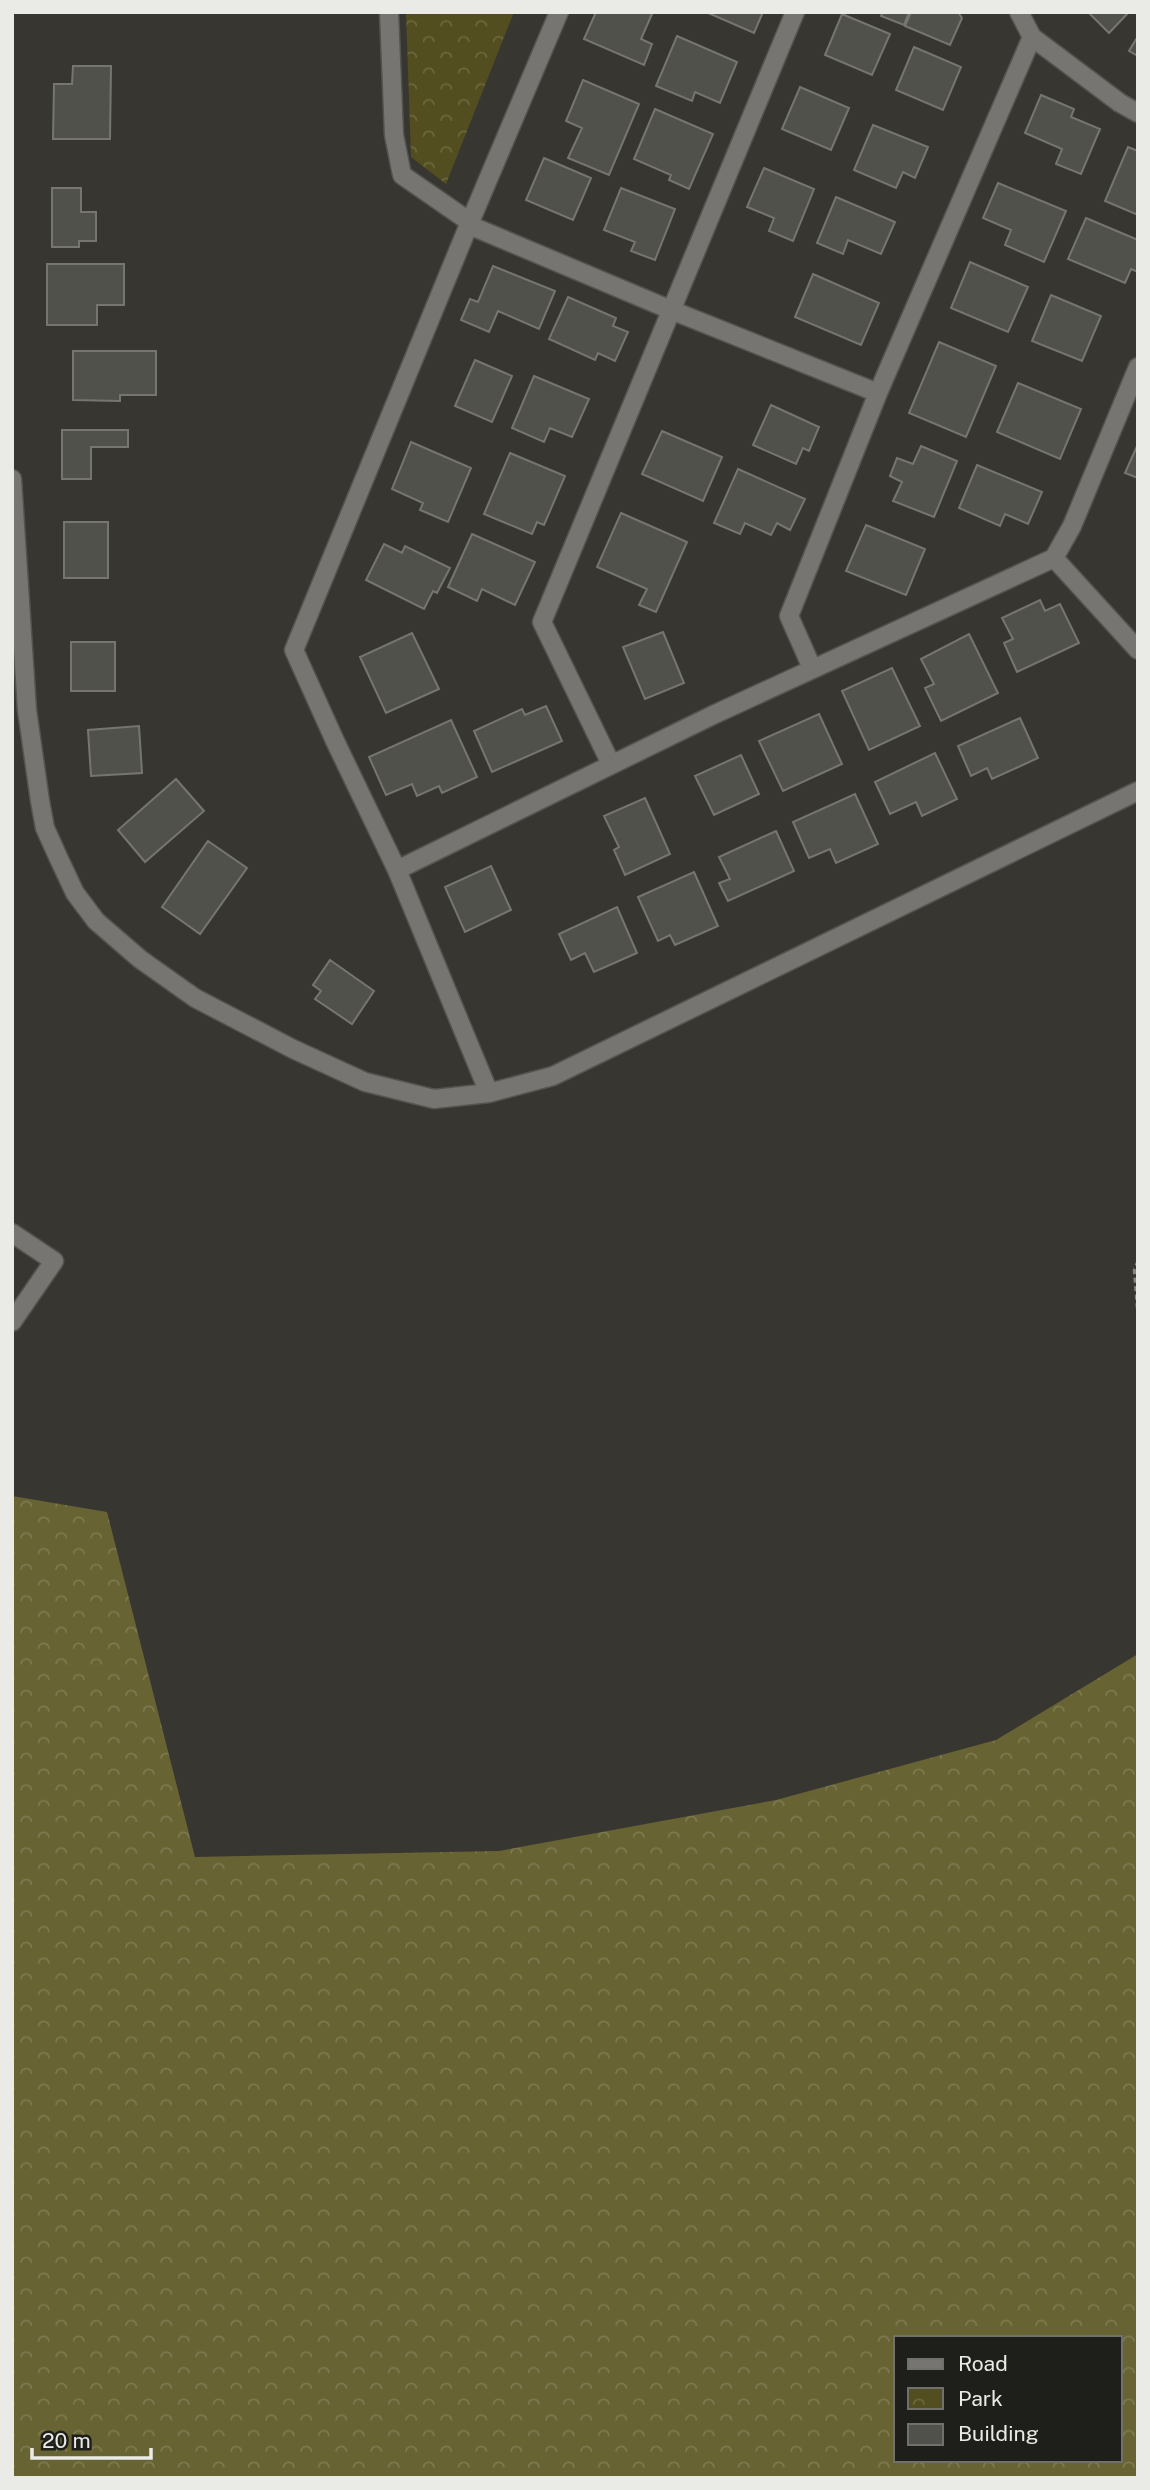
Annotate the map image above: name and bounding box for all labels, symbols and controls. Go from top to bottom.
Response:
legend [894,2336,1122,2462]
text: Road [958,2351,1008,2376]
text: Park [958,2386,1003,2411]
scale bar [32,2416,150,2460]
text: Building [958,2421,1039,2446]
text: 20 m [42,2428,91,2453]

